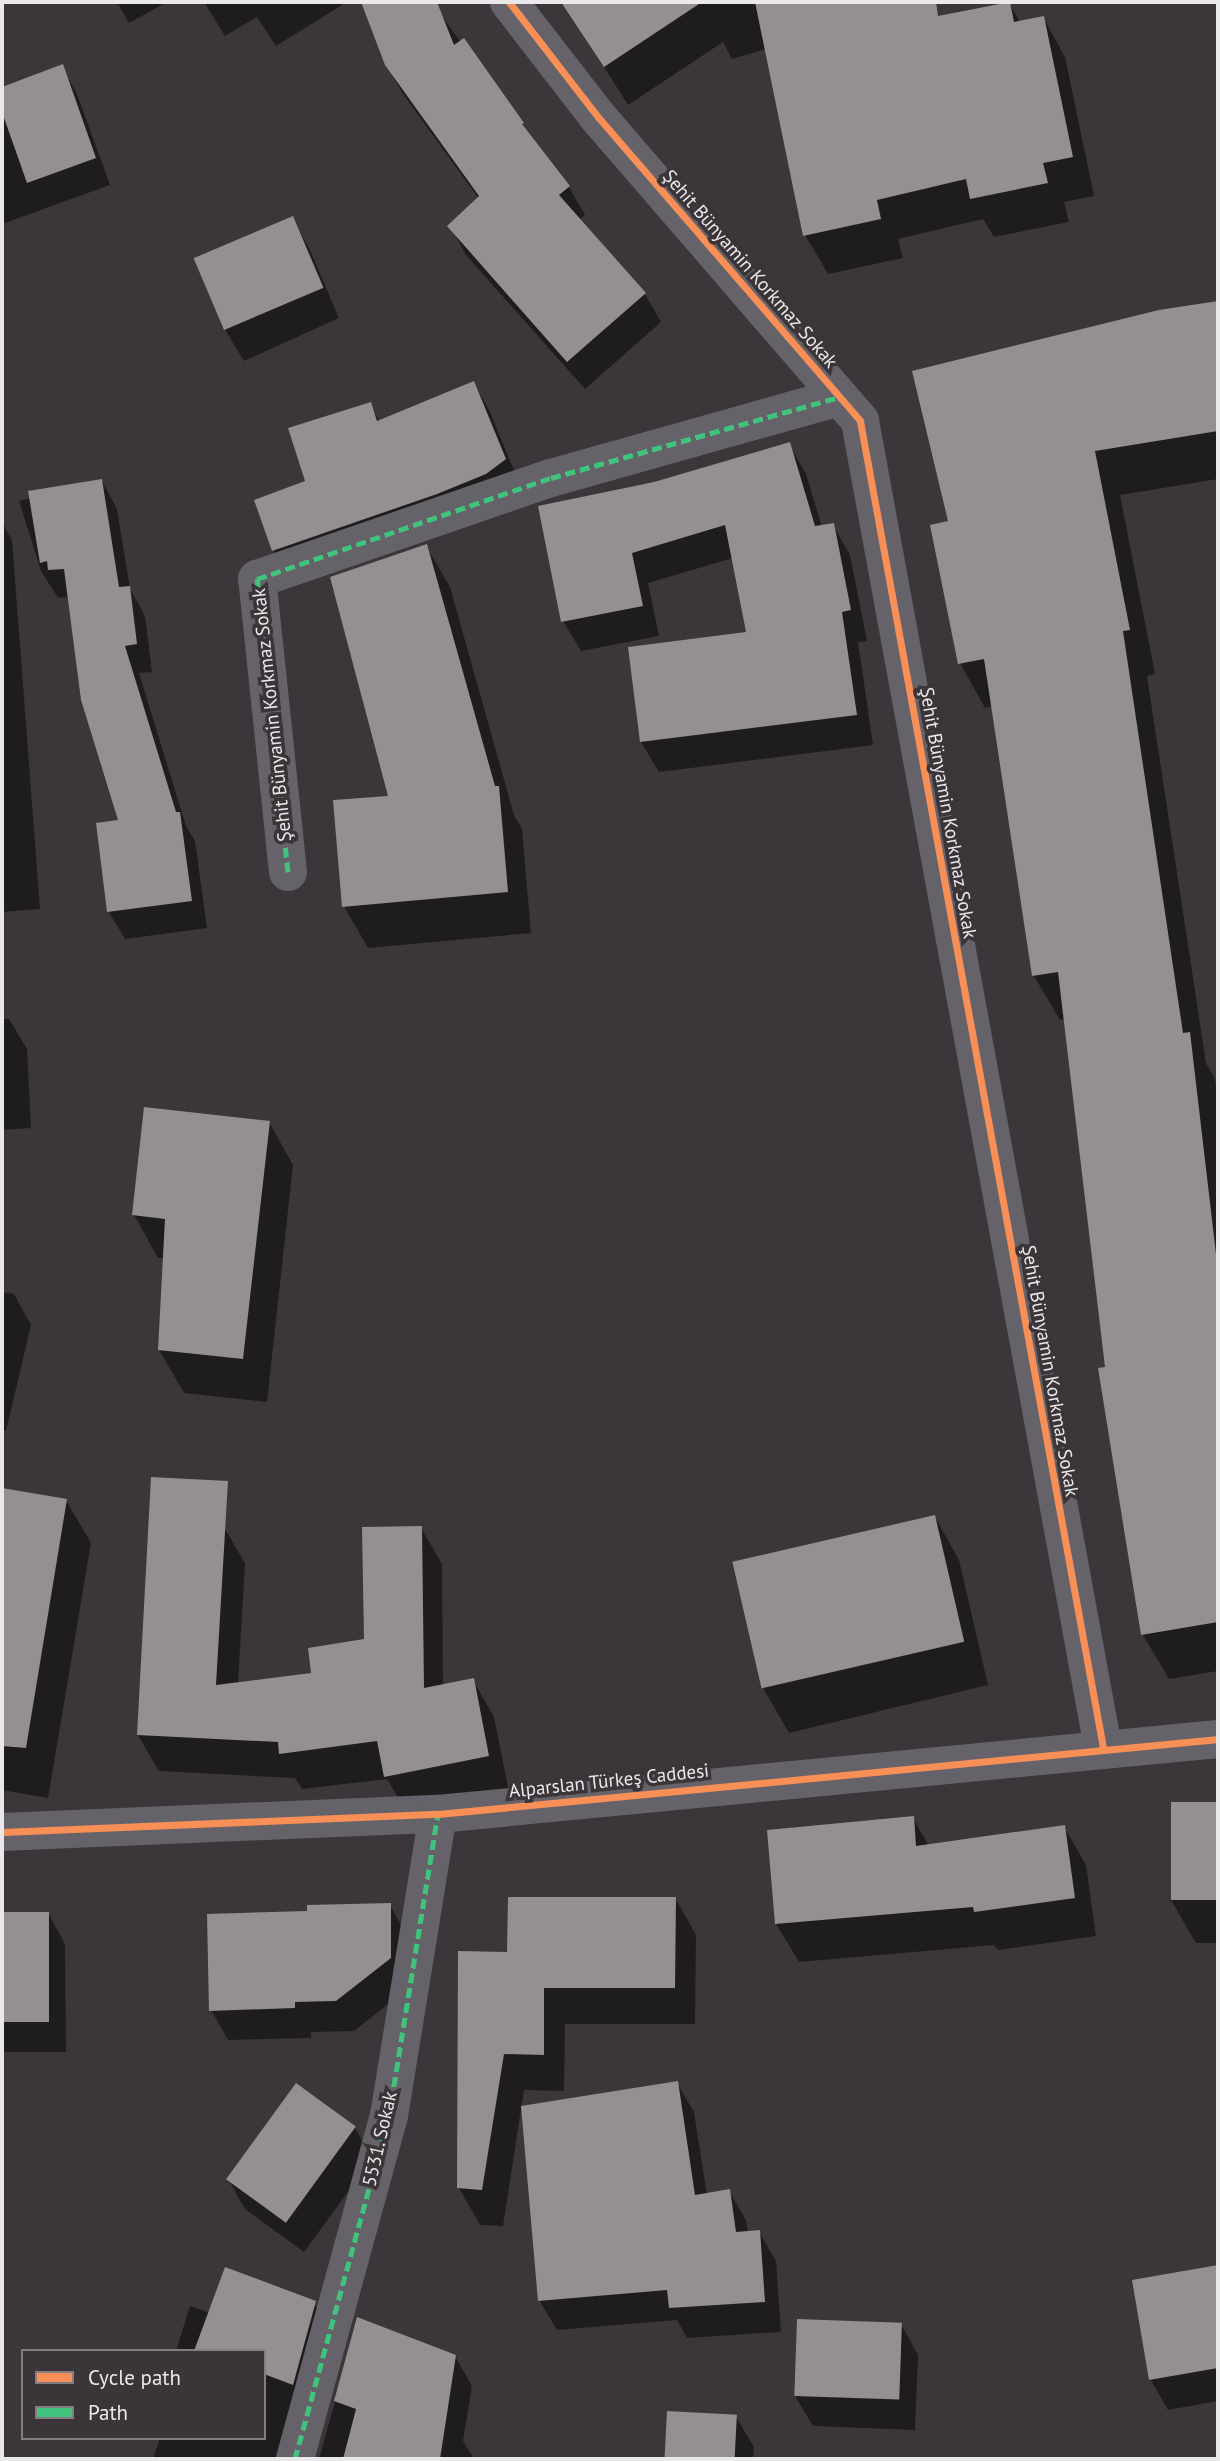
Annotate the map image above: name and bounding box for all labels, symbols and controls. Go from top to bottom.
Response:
street label: Şehit Bünyamin Korkmaz Sokak [658,165,842,373]
street label: Şehit Bünyamin Korkmaz Sokak [247,587,297,843]
street label: Şehit Bünyamin Korkmaz Sokak [915,685,981,941]
street label: Şehit Bünyamin Korkmaz Sokak [1017,1243,1083,1499]
street label: Alparslan Türkeş Caddesi [507,1759,711,1803]
street label: 5531. Sokak [358,2088,402,2190]
legend [21,2349,266,2440]
text: Cycle path [88,2364,181,2391]
text: Path [88,2399,128,2426]

